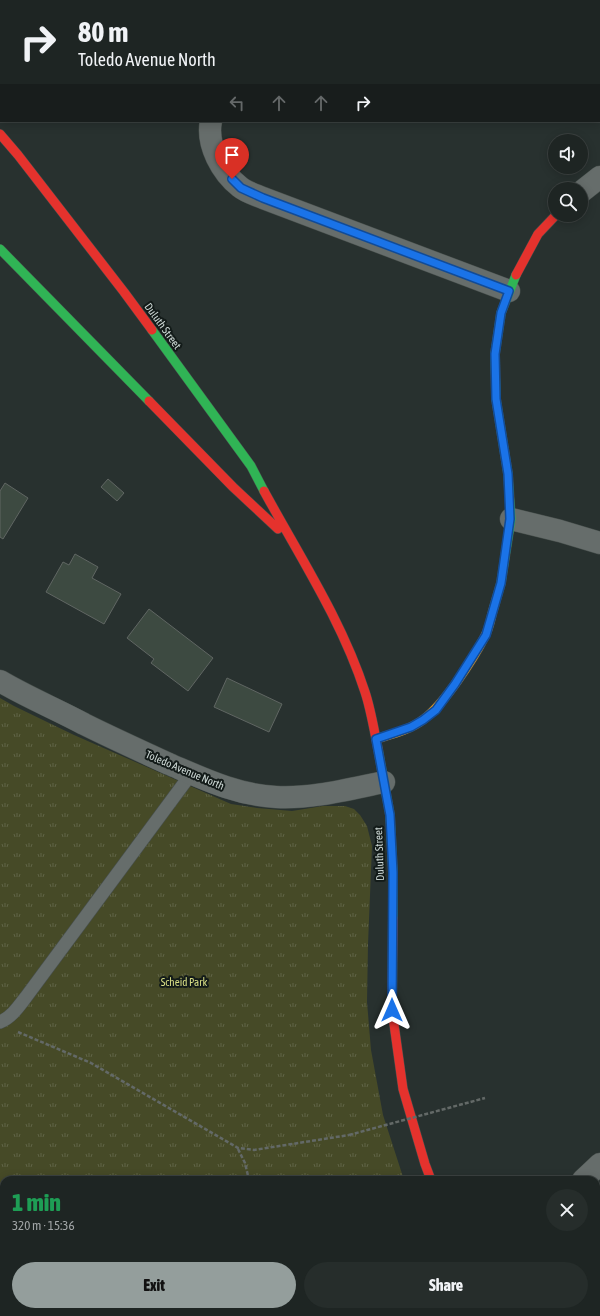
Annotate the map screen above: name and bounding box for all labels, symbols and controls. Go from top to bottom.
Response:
icon: right [12,16,64,68]
text: 80 m [78,16,128,48]
text: Toledo Avenue North [78,49,216,70]
icon: left [226,92,248,114]
icon: ahead [268,92,290,114]
icon: ahead [310,92,332,114]
icon: right [352,92,374,114]
map controls [548,134,588,222]
button: sound [548,134,588,174]
pin [215,138,249,179]
icon: arrive [221,144,243,166]
button: search [548,182,588,222]
street label: Duluth Street [142,301,184,351]
street label: Toledo Avenue North [144,748,226,792]
street label: Duluth Street [372,827,386,881]
park label: Scheid Park [161,976,207,988]
position arrow [371,989,413,1031]
text: 1 min [12,1189,61,1216]
button: close [546,1189,588,1231]
text: 320 m · 15:36 [12,1218,75,1233]
button: Exit [12,1262,296,1308]
button: Share [304,1262,588,1308]

